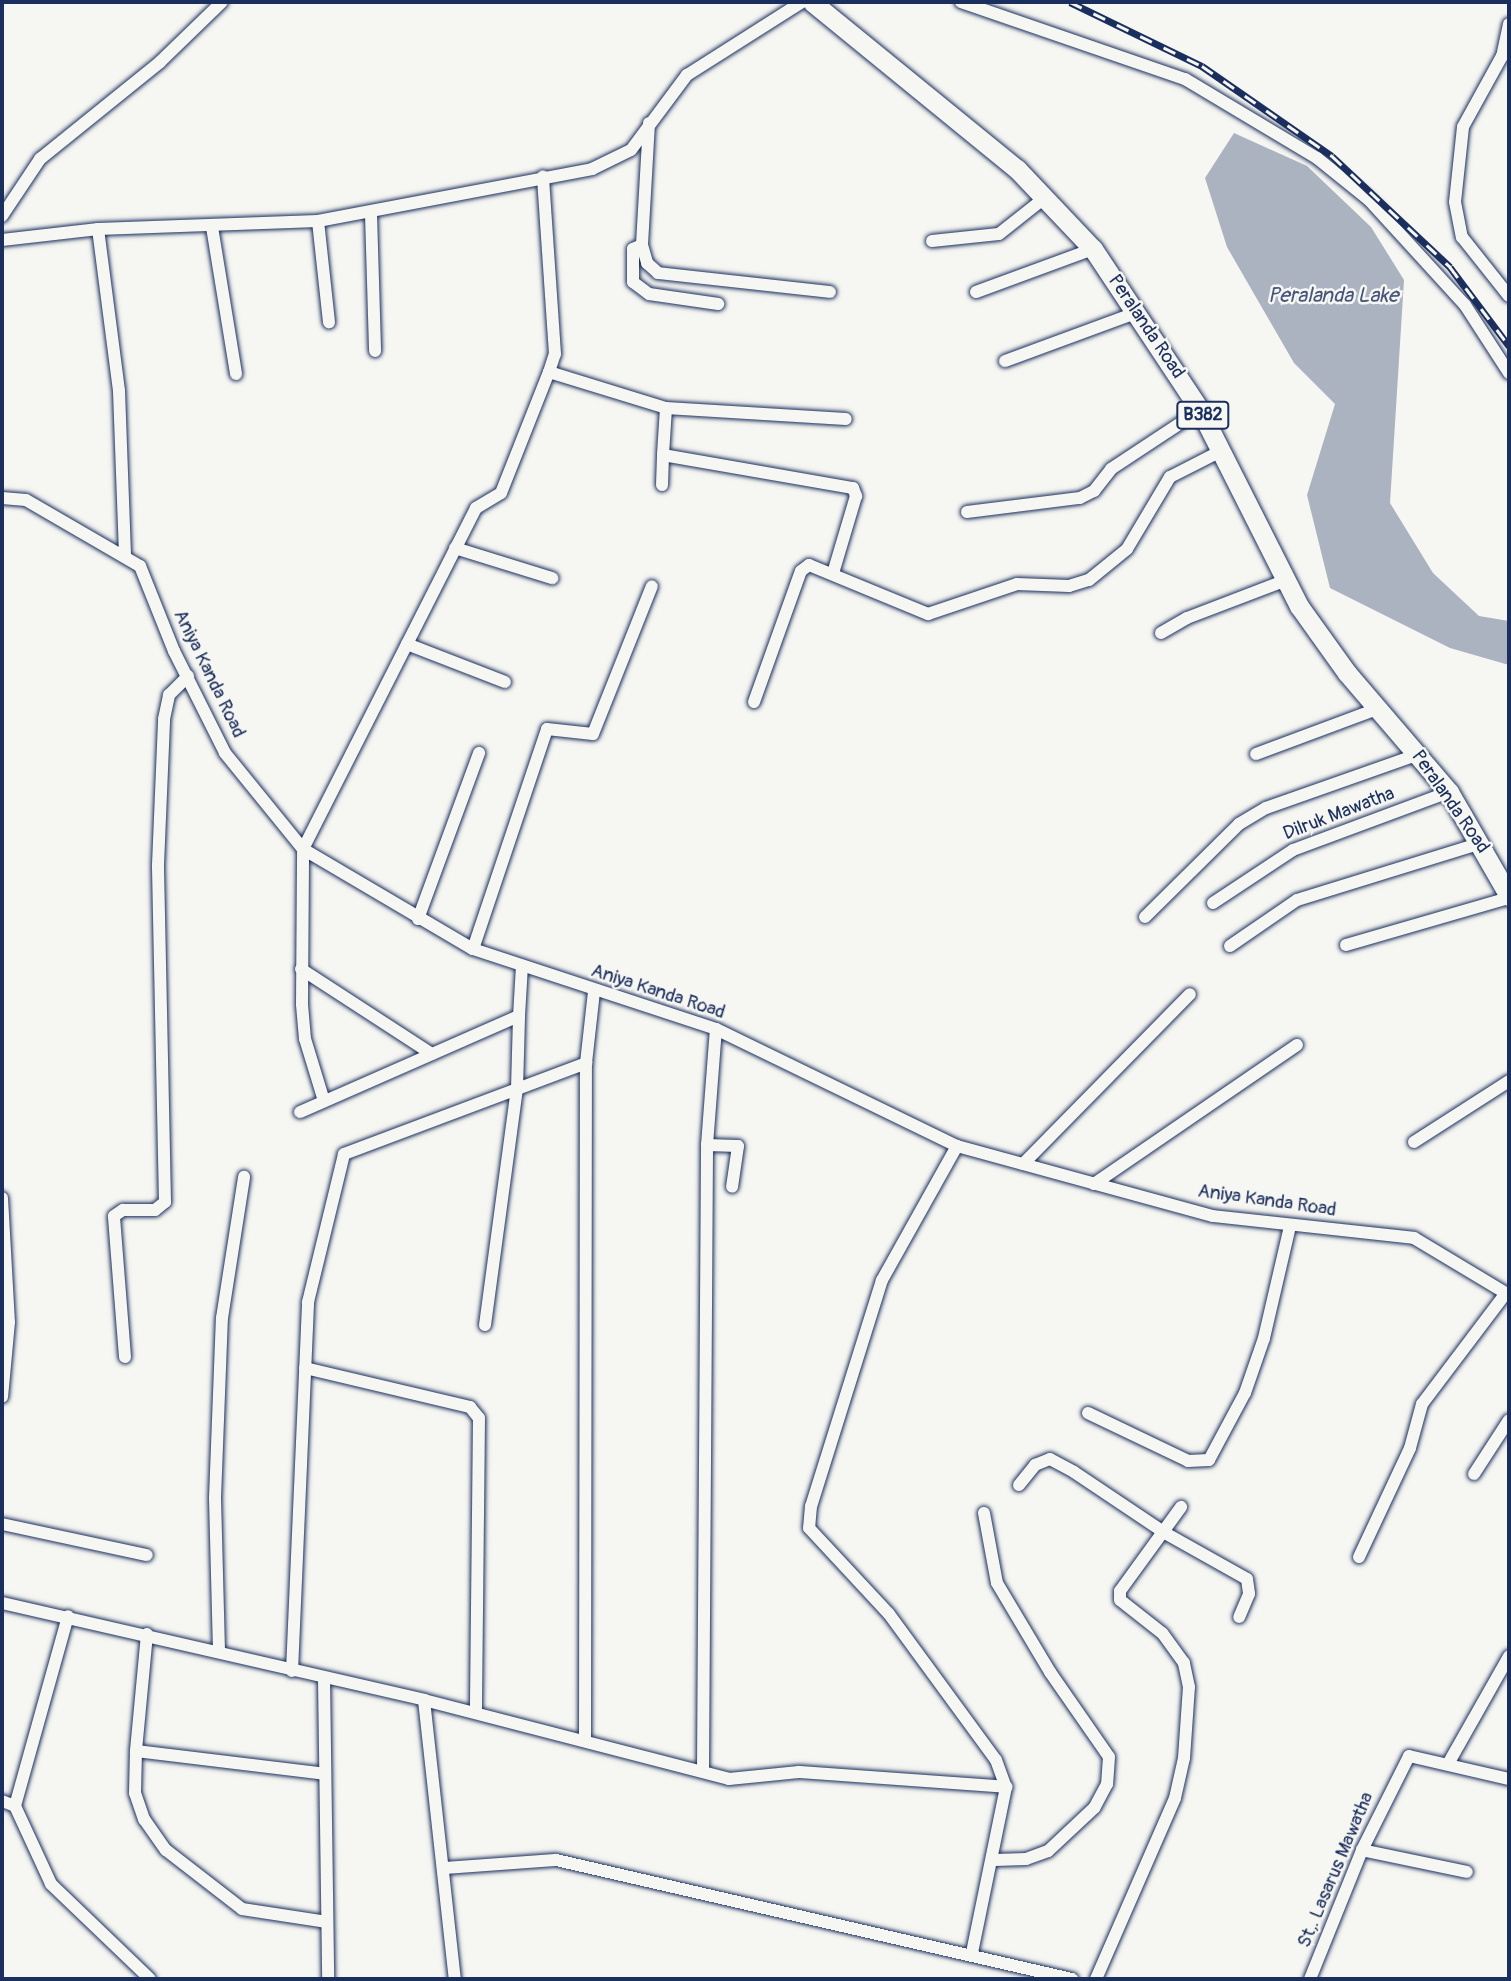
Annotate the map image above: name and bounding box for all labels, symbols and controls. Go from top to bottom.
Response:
street label: Peralanda Road [1103,271,1189,383]
water label: Peralanda Lake [1268,283,1398,309]
road number: B382 [1175,400,1231,430]
street label: Aniya Kanda Road [168,606,250,742]
street label: Peralanda Road [1406,746,1494,858]
street label: Dilruk Mawatha [1280,782,1398,846]
street label: Aniya Kanda Road [588,960,728,1024]
street label: Aniya Kanda Road [1196,1180,1338,1222]
street label: St,. Lasarus Mawatha [1293,1789,1379,1951]

